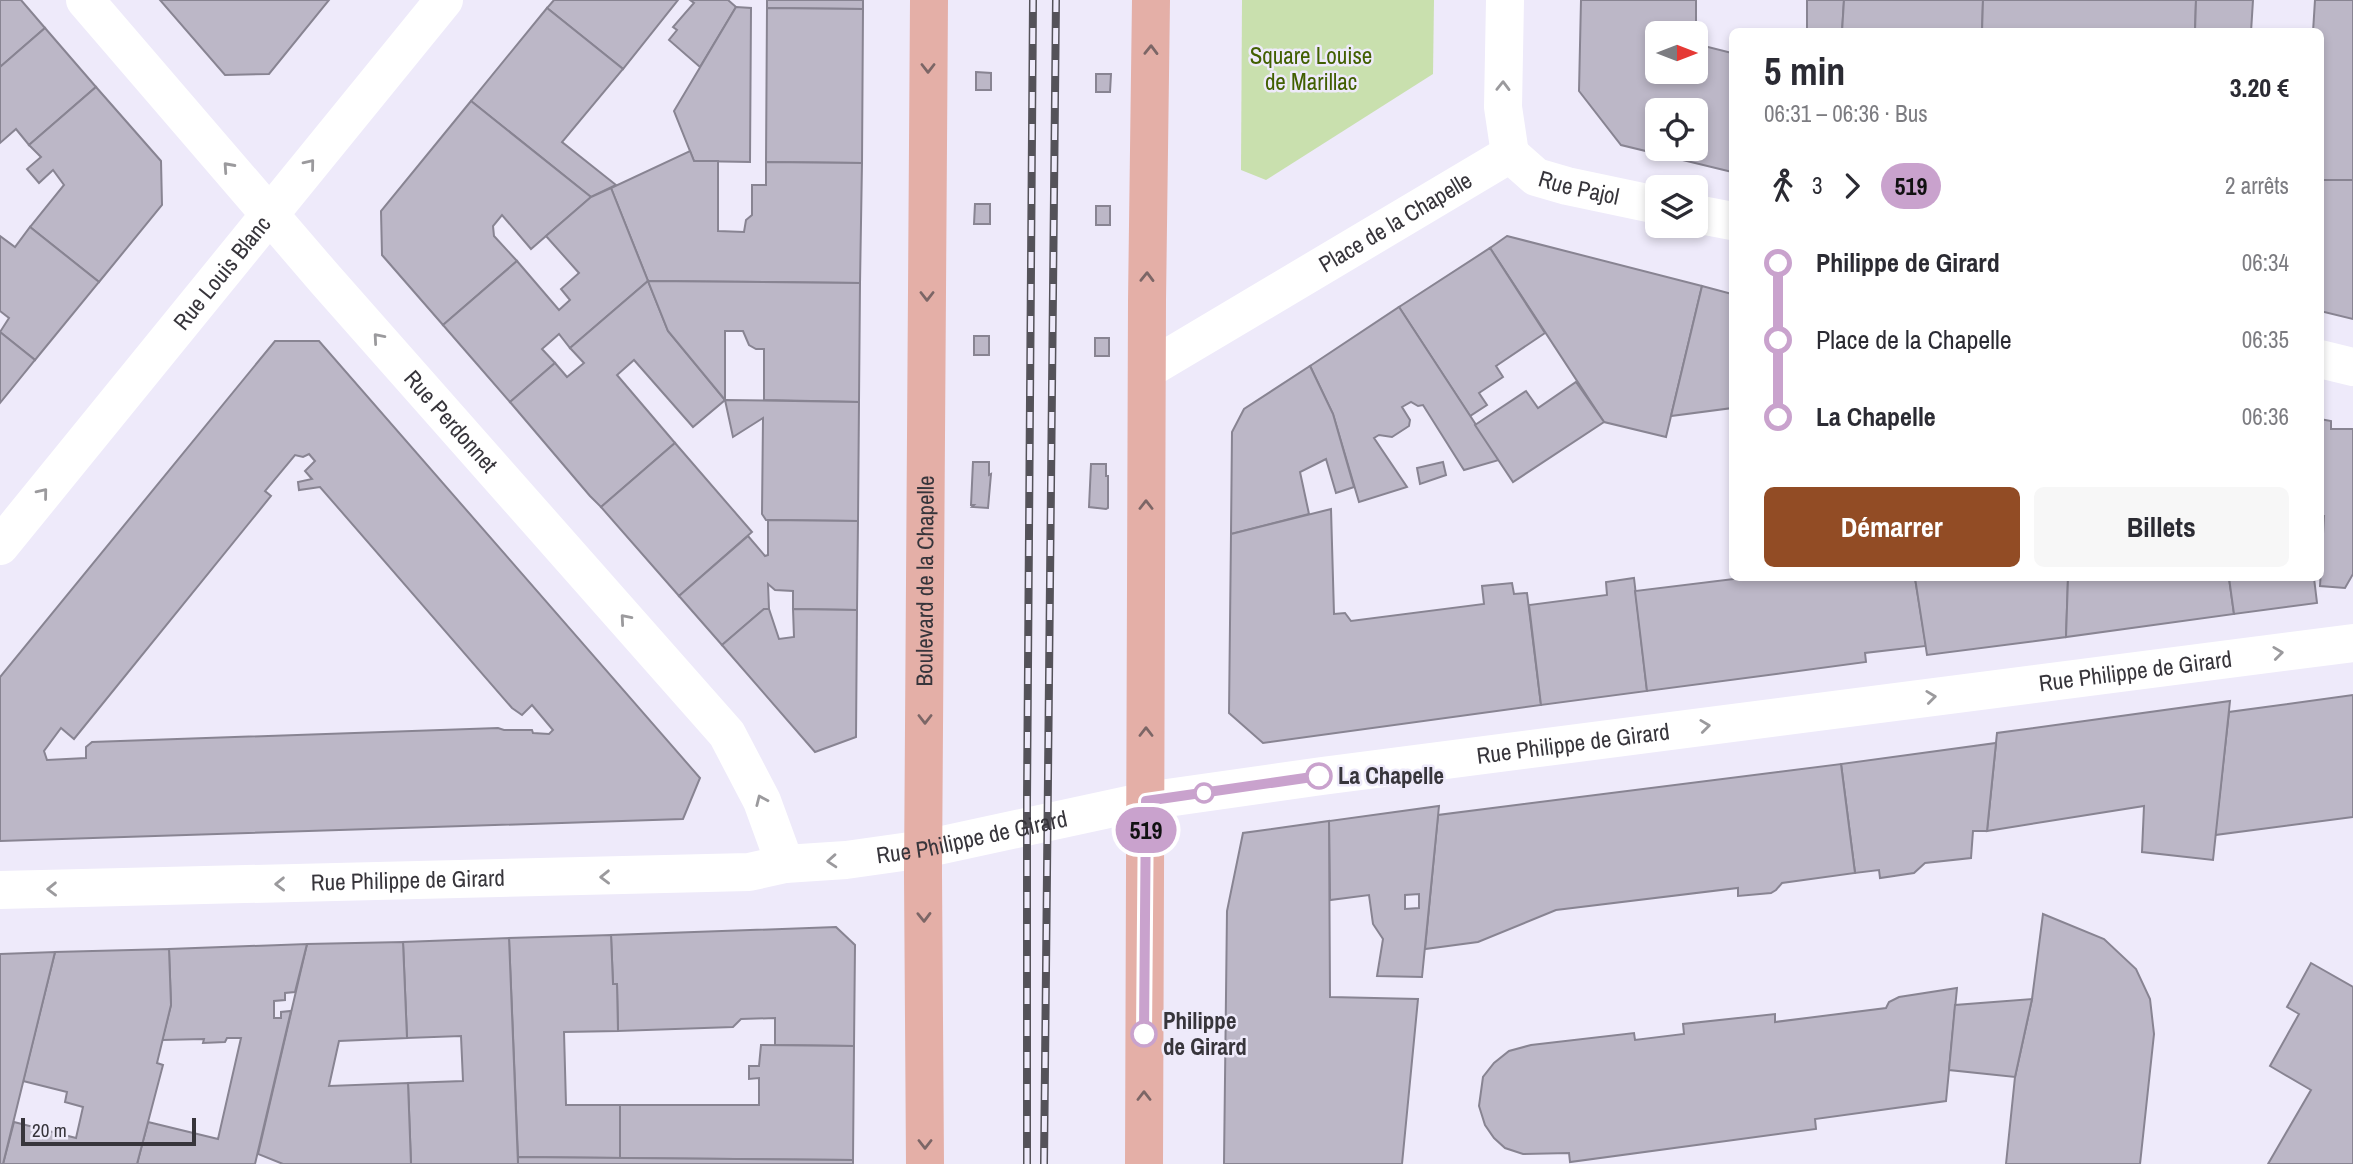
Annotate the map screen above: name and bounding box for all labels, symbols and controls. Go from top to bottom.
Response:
north arrow [1645,21,1708,84]
map controls [1645,21,1708,238]
park label: Square Louise de Marillac [1250,40,1372,97]
one-way arrow [1143,44,1159,55]
text: 5 min [1764,46,1845,97]
one-way arrow [920,63,936,74]
text: 3.20 € [2230,70,2289,105]
one-way arrow [1495,80,1511,91]
button: locate [1645,98,1708,161]
text: 06:31 – 06:36 · Bus [1764,98,1928,129]
one-way arrow [301,159,314,171]
one-way arrow [224,162,236,175]
street label: Rue Pajol [1535,163,1622,212]
street label: Place de la Chapelle [1313,164,1477,279]
icon: walk [1764,167,1802,205]
icon: forward [1833,167,1871,205]
text: 3 [1812,170,1823,201]
text: 519 [1895,170,1927,202]
text: 2 arrêts [2225,170,2289,201]
button: layers [1645,175,1708,238]
street label: Rue Louis Blanc [166,209,277,336]
text: Philippe de Girard [1816,245,2000,280]
text: 06:34 [2242,247,2289,278]
one-way arrow [1140,272,1155,283]
one-way arrow [919,291,935,301]
text: Place de la Chapelle [1816,322,2012,357]
text: 06:35 [2242,324,2289,355]
one-way arrow [374,334,386,347]
street label: Rue Perdonnet [398,363,505,479]
text: La Chapelle [1816,399,1936,434]
text: 06:36 [2242,401,2289,432]
street label: Boulevard de la Chapelle [908,475,941,687]
button: Démarrer [1764,487,2020,567]
button: Billets [2034,487,2289,567]
one-way arrow [35,488,48,500]
one-way arrow [1138,499,1154,510]
one-way arrow [621,615,633,628]
street label: Rue Philippe de Girard [2037,643,2234,698]
one-way arrow [2272,645,2284,660]
one-way arrow [1925,690,1937,705]
one-way arrow [917,714,933,725]
street label: Rue Philippe de Girard [1475,715,1671,771]
one-way arrow [1700,719,1711,734]
one-way arrow [1138,727,1154,737]
place label: La Chapelle [1338,760,1444,791]
marker: La Chapelle [1306,763,1332,789]
unlabelled marker [1194,783,1214,803]
one-way arrow [755,795,769,808]
street label: Rue Philippe de Girard [874,802,1070,871]
line badge: 519 [1106,807,1186,853]
text: 519 [1130,814,1162,846]
one-way arrow [826,853,837,868]
street label: Rue Philippe de Girard [310,862,505,898]
one-way arrow [600,869,611,884]
one-way arrow [274,876,285,892]
one-way arrow [47,881,57,897]
one-way arrow [916,912,931,923]
place label: Philippe de Girard [1163,1005,1247,1062]
marker: Philippe de Girard [1131,1021,1157,1047]
one-way arrow [1136,1090,1152,1101]
scale bar [21,1115,196,1147]
text: 20 m [32,1117,67,1143]
one-way arrow [917,1140,933,1150]

